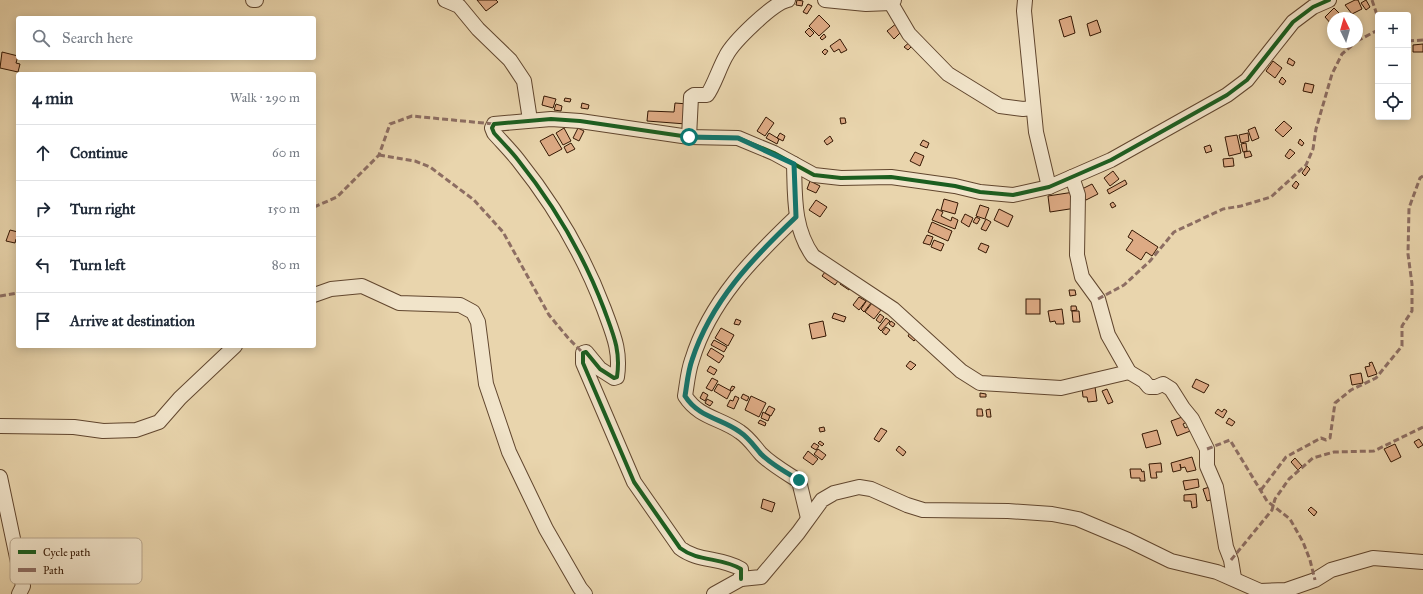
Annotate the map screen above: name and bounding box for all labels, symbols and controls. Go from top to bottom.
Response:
north arrow [1327,12,1363,48]
map controls [1375,12,1411,120]
button: + [1375,12,1411,48]
search box [16,16,316,60]
icon: search [30,27,52,49]
text: Search here [62,29,133,47]
button: − [1375,48,1411,84]
button: locate [1375,84,1411,120]
text: 4 min [32,88,73,109]
text: Walk · 290 m [230,90,300,106]
route start [680,128,698,146]
icon: ahead [32,142,54,164]
text: Continue [70,144,128,162]
text: 60 m [272,145,300,161]
icon: right [32,198,54,220]
text: Turn right [70,200,135,218]
text: 150 m [268,201,300,217]
icon: left [32,254,54,276]
text: Turn left [70,256,126,274]
text: 80 m [272,257,300,273]
icon: arrive [32,310,54,332]
text: Arrive at destination [70,312,195,330]
route end [790,471,808,489]
legend [10,538,142,584]
text: Cycle path [43,546,90,559]
text: Path [43,564,64,577]

